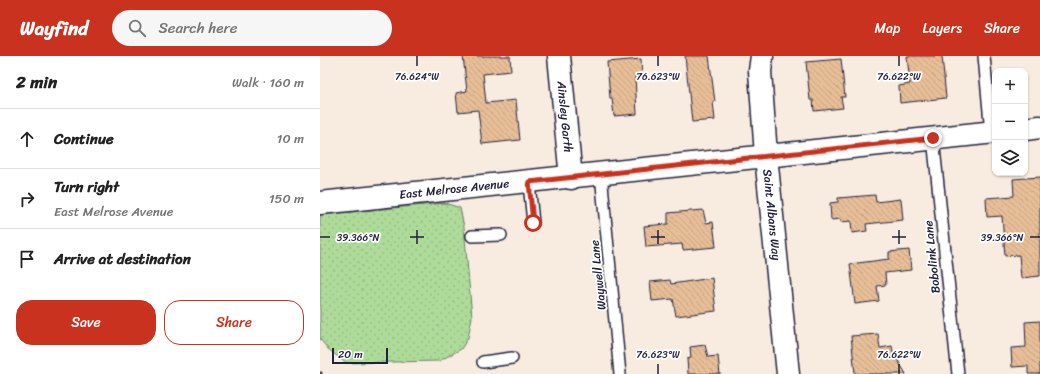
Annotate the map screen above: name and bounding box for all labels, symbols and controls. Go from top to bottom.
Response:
search box [112,10,392,46]
text: Wayfind [20,12,88,45]
text: Search here [158,15,237,41]
text: Map [875,16,900,41]
text: Layers [922,16,962,41]
text: Share [984,16,1020,41]
icon: search [126,17,148,39]
text: 2 min [16,67,57,97]
text: 76.624°W [395,68,439,86]
text: 76.623°W [636,68,680,86]
text: 76.622°W [877,68,921,86]
map controls [992,68,1028,176]
button: + [992,68,1028,104]
text: Walk · 160 m [232,71,304,94]
street label: Ainsley Garth [550,79,579,153]
button: − [992,104,1028,140]
text: Continue [54,126,114,152]
text: 10 m [277,127,304,150]
icon: ahead [16,128,38,150]
route end [924,129,942,147]
button: layers [992,140,1028,176]
street label: Saint Albans Way [756,168,788,262]
street label: East Melrose Avenue [398,172,510,206]
text: Turn right [54,174,119,200]
text: 150 m [269,187,304,210]
icon: right [16,188,38,210]
text: East Melrose Avenue [54,200,174,223]
route start [524,214,542,232]
street label: Bobolink Lane [917,219,947,295]
text: 39.366°N [337,229,379,247]
text: 39.366°N [981,229,1023,247]
street label: Waywell Lane [583,239,613,311]
text: Arrive at destination [54,246,191,272]
icon: arrive [16,248,38,270]
button: Save [16,300,156,345]
button: Share [164,300,304,345]
text: 20 m [338,345,363,364]
scale bar [332,346,388,365]
text: 76.623°W [636,346,680,364]
text: 76.622°W [877,346,921,364]

